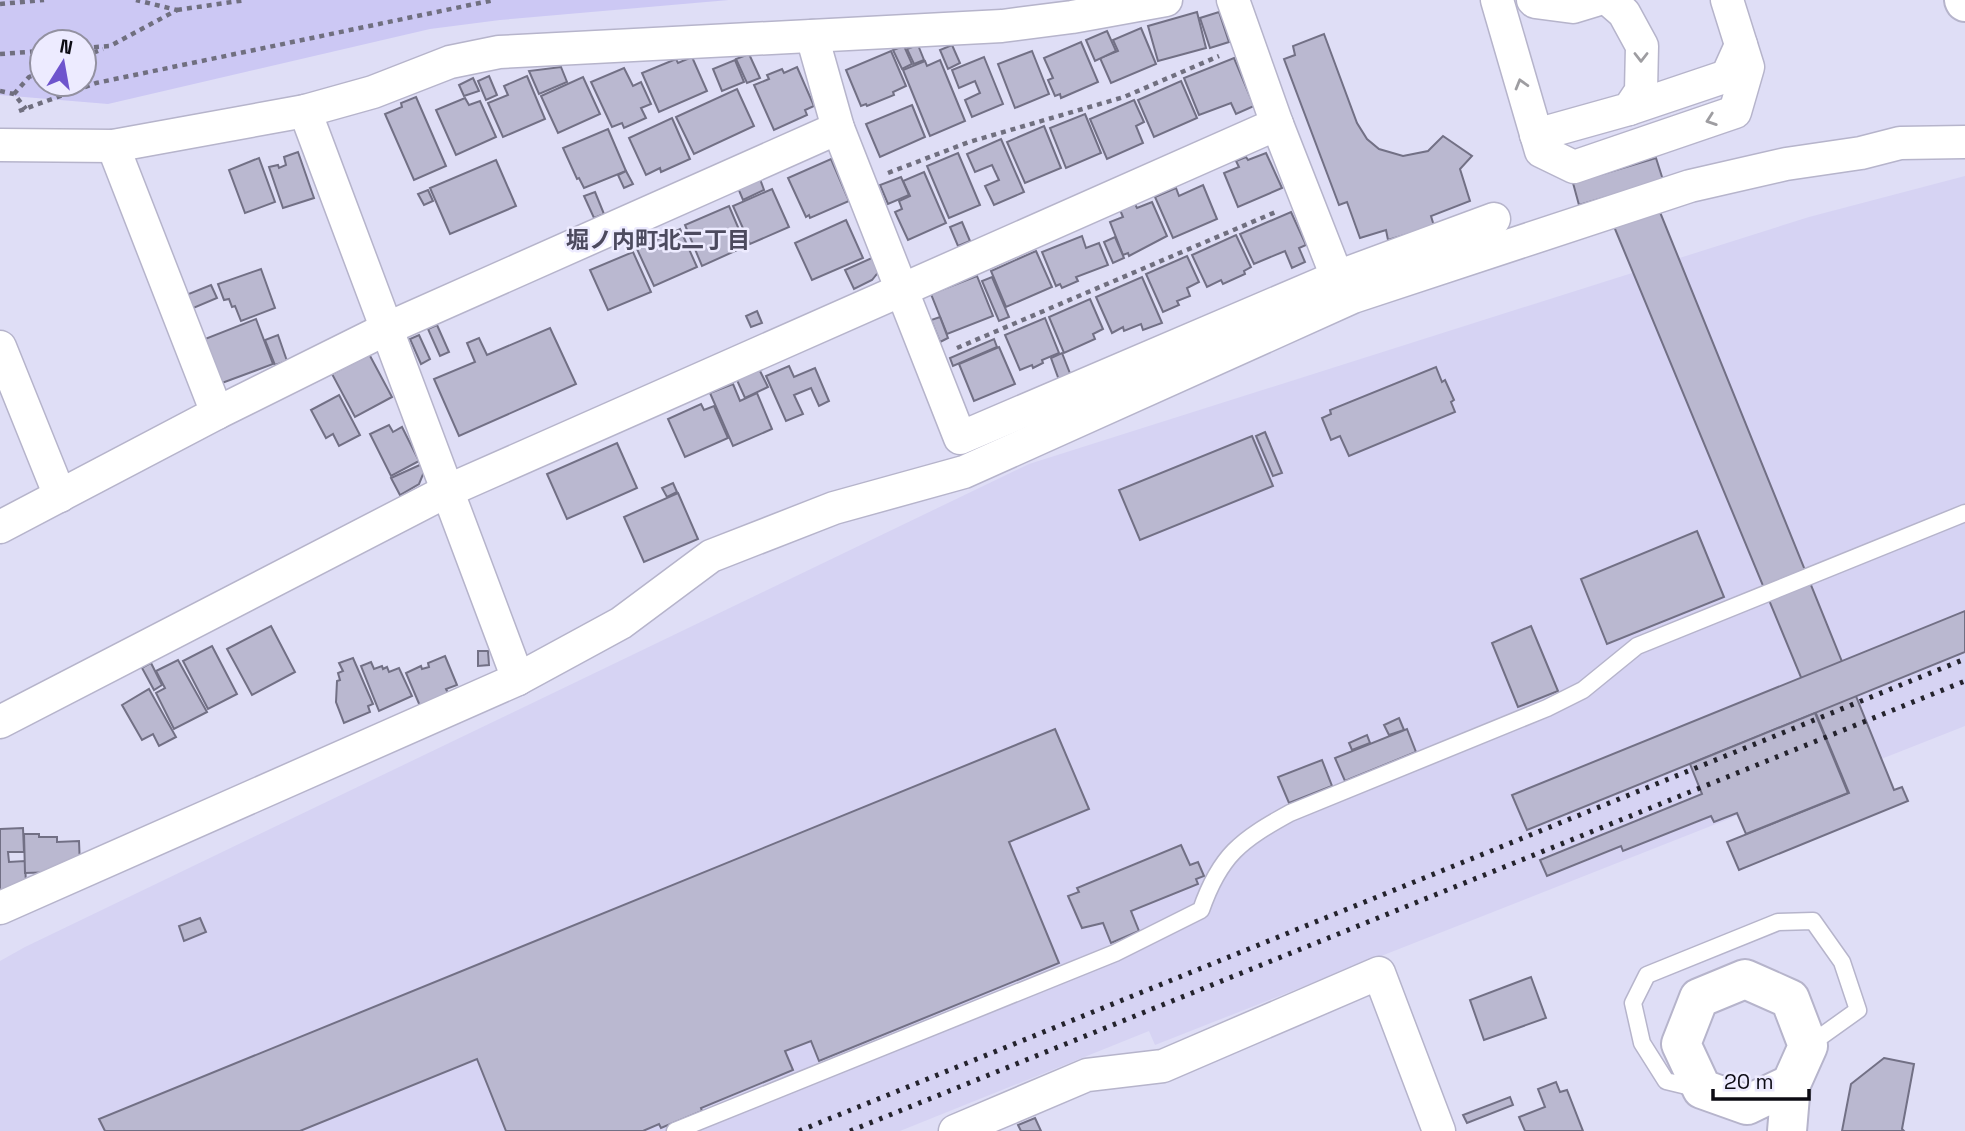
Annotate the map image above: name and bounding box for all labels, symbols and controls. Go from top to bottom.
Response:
north arrow [28,28,98,98]
text: N [58,33,75,60]
one-way arrow [1633,52,1649,63]
one-way arrow [1515,78,1529,90]
one-way arrow [1706,112,1718,126]
district label: 堀ノ内町北二丁目 [566,225,750,255]
scale bar [1713,1058,1809,1102]
text: 20 m [1724,1068,1774,1095]

